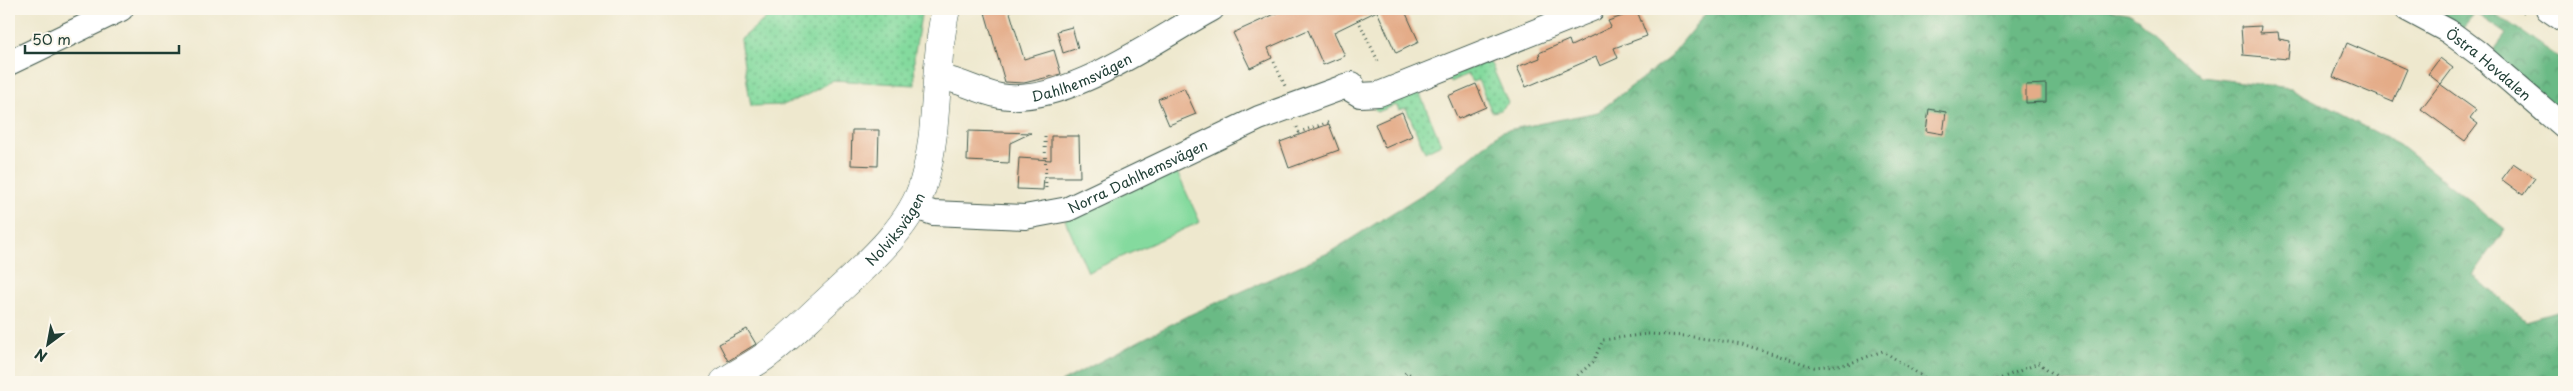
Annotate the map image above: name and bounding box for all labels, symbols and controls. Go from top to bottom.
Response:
scale bar [25,22,179,54]
street label: Östra Hovdalen [2442,22,2536,105]
text: 50 m [32,27,71,50]
street label: Dahlhemsvägen [1030,47,1135,106]
street label: Norra Dahlhemsvägen [1064,134,1211,218]
street label: Nolviksvägen [860,189,930,271]
north arrow [22,318,72,368]
text: N [31,344,51,367]

